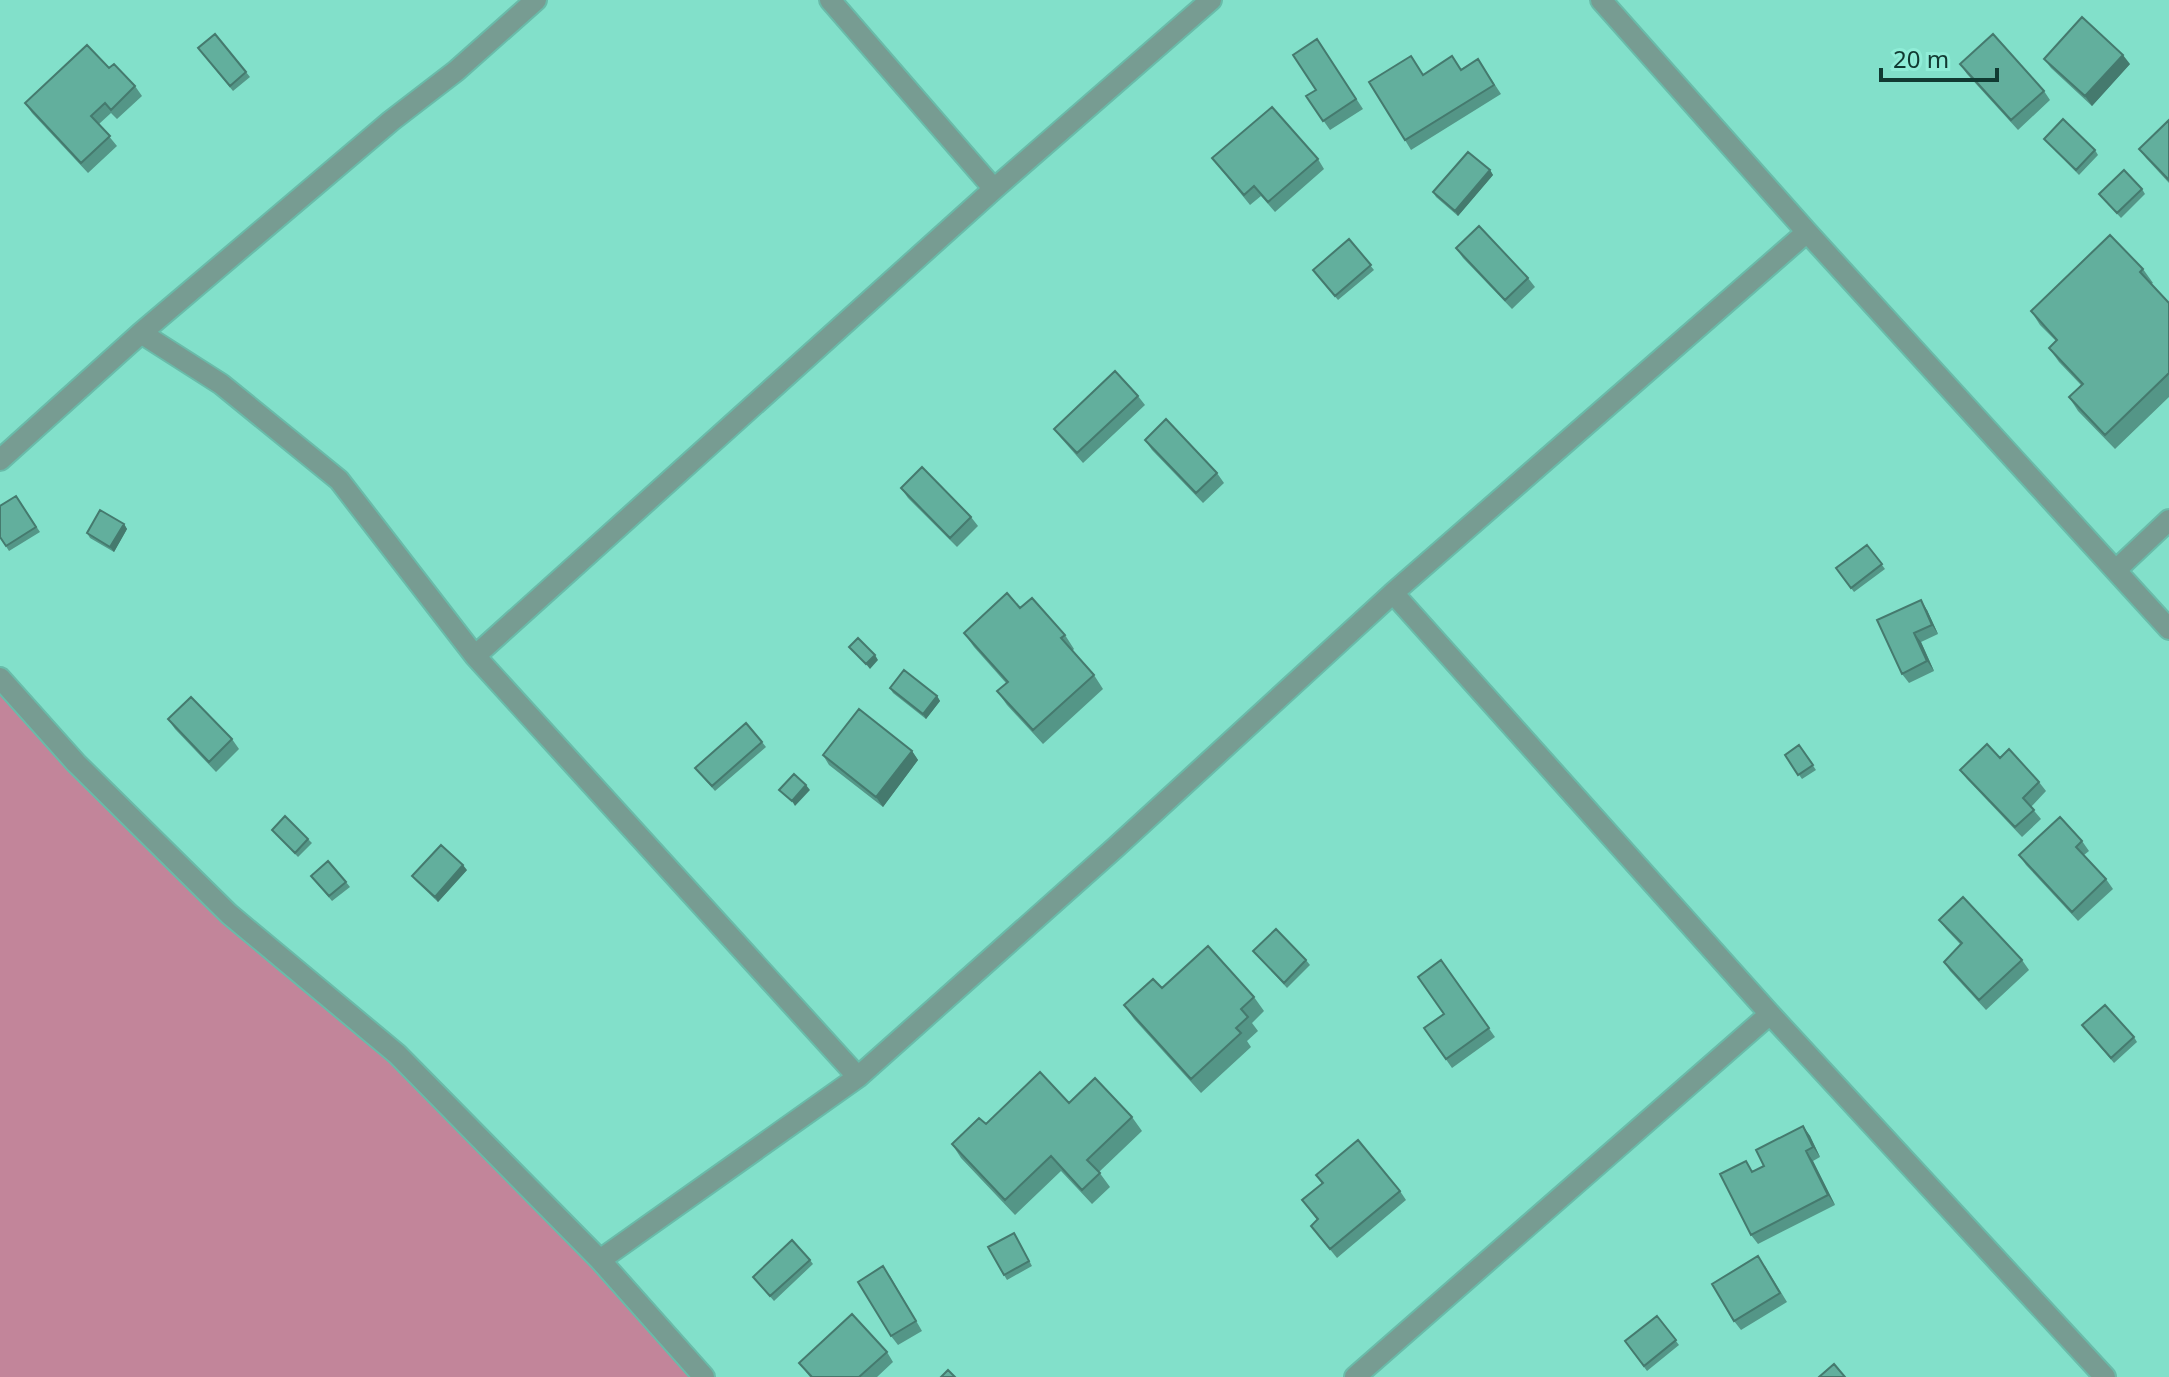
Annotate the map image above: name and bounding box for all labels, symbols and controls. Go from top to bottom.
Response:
scale bar [1881,32,1997,82]
text: 20 m [1893,42,1949,75]

